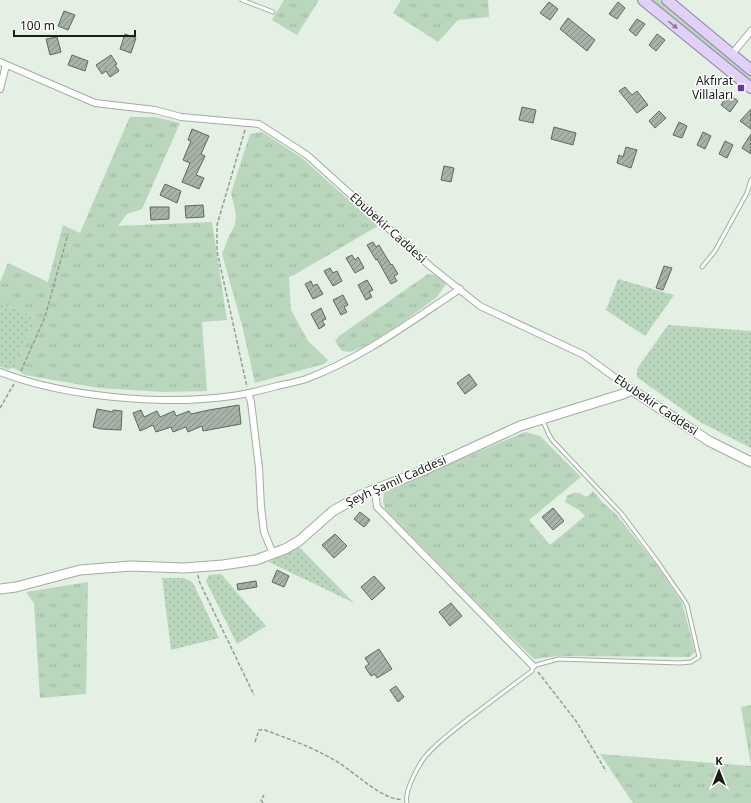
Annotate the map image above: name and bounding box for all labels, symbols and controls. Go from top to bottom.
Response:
scale bar [14,12,135,38]
text: 100 m [20,17,55,34]
one-way arrow [668,20,679,29]
place label: Akfırat Villaları [692,72,734,103]
marker: Akfırat Villaları [736,83,746,93]
street label: Ebubekir Caddesi [346,189,430,267]
street label: Ebubekir Caddesi [611,370,702,439]
street label: Şeyh Şamil Caddesi [343,451,449,510]
north arrow [699,751,739,791]
text: K [715,753,723,768]

